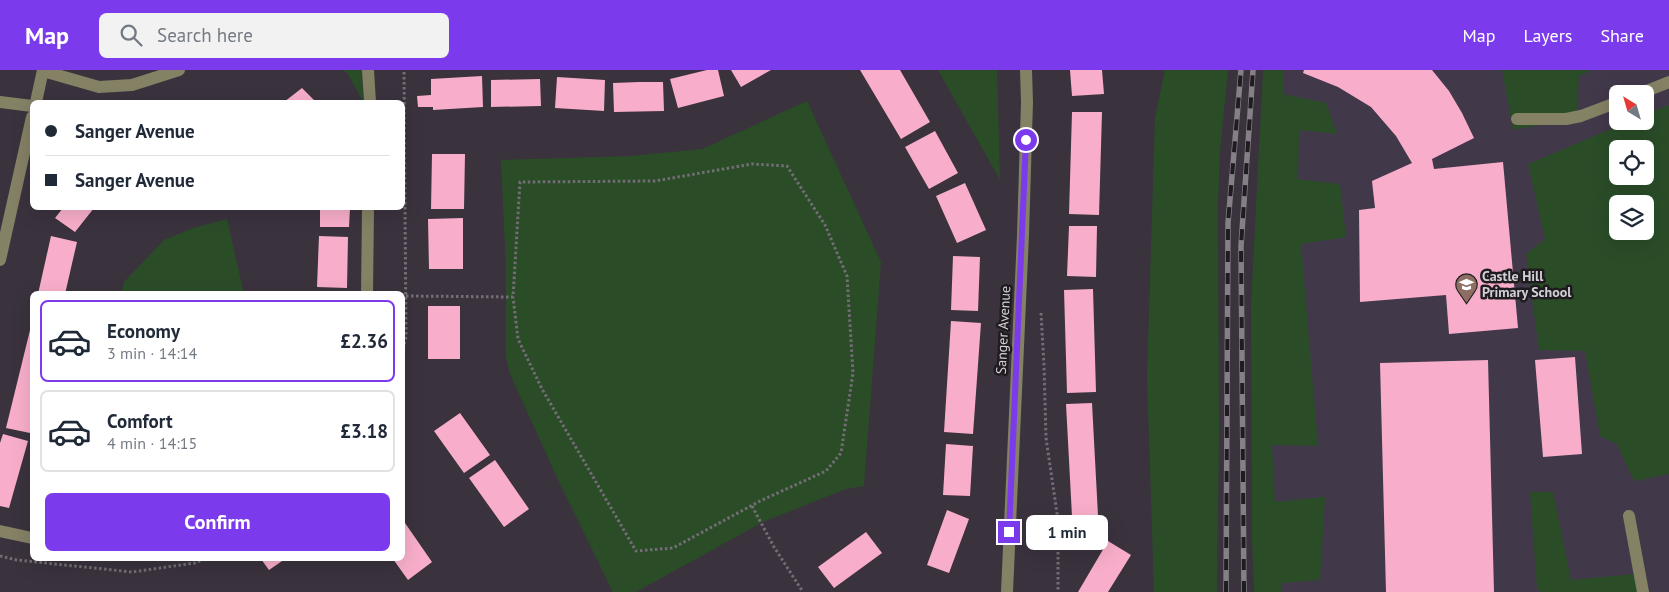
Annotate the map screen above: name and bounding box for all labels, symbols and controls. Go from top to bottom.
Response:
search box [99,13,449,58]
text: Map [25,20,69,51]
icon: search [117,21,145,49]
text: Search here [157,23,253,47]
text: Map [1463,24,1495,47]
text: Layers [1523,24,1572,47]
text: Share [1600,24,1644,47]
north arrow [1609,85,1654,130]
map controls [1609,85,1654,240]
text: Sanger Avenue [75,119,195,143]
route start [1015,129,1037,151]
button: locate [1609,140,1654,185]
text: Sanger Avenue [75,168,195,192]
button: layers [1609,195,1654,240]
place label: Castle Hill Primary School [1482,267,1572,301]
school or university icon: Castle Hill Primary School [1454,272,1478,303]
street label: Sanger Avenue [992,285,1014,375]
icon: car [47,319,92,364]
text: Economy [107,319,180,343]
text: £2.36 [340,329,388,353]
text: 3 min · 14:14 [107,343,197,363]
icon: car [47,409,92,454]
text: Comfort [107,409,173,433]
text: £3.18 [340,419,388,443]
text: 4 min · 14:15 [107,433,197,453]
button: Confirm [45,493,390,551]
callout: 1 min [1026,514,1109,550]
route end [998,521,1020,543]
text: 1 min [1047,522,1087,542]

